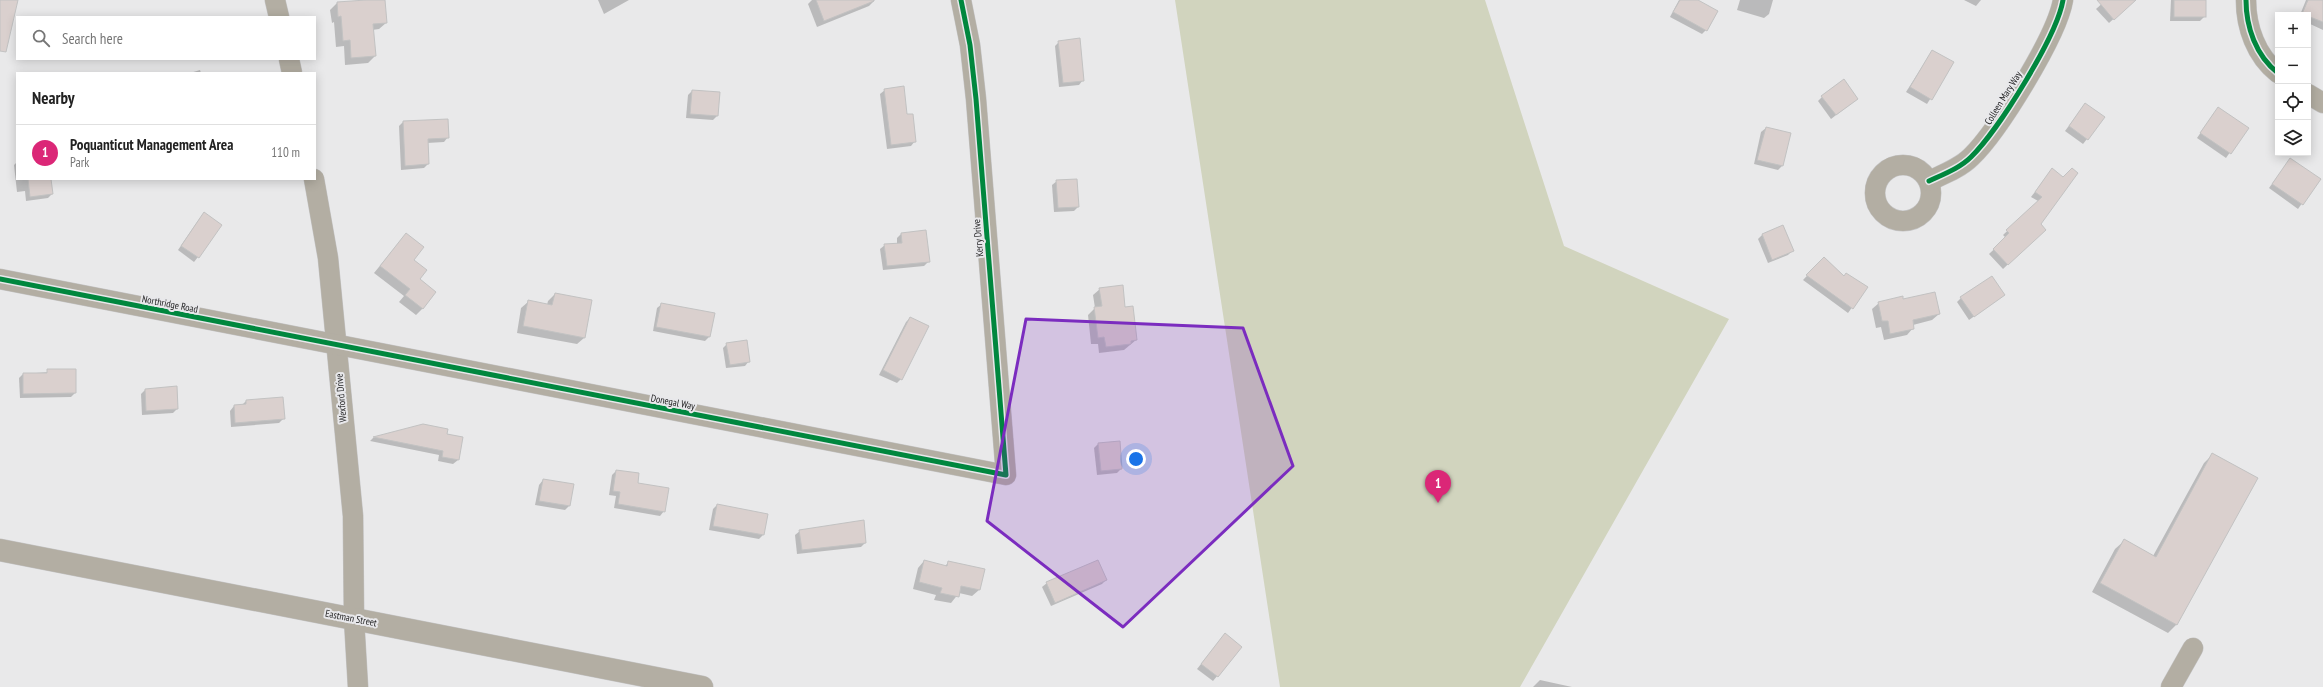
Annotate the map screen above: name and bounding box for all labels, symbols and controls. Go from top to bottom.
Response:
map controls [2275,12,2311,156]
button: + [2275,12,2311,48]
search box [16,16,316,60]
icon: search [30,27,52,49]
text: Search here [62,29,123,48]
button: − [2275,48,2311,84]
street label: Colleen Mary Way [1981,69,2025,127]
button: locate [2275,84,2311,120]
text: Nearby [32,87,75,109]
button: layers [2275,120,2311,156]
text: Poquanticut Management Area [70,135,233,154]
text: 1 [42,144,48,161]
text: 110 m [271,144,300,161]
text: Park [70,154,89,171]
street label: Kerry Drive [970,219,986,257]
street label: Northridge Road [141,292,199,316]
street label: Wexford Drive [332,373,350,423]
street label: Donegal Way [650,391,696,413]
your location [1126,449,1146,469]
pin: 1 [1425,470,1451,503]
street label: Eastman Street [324,607,378,629]

